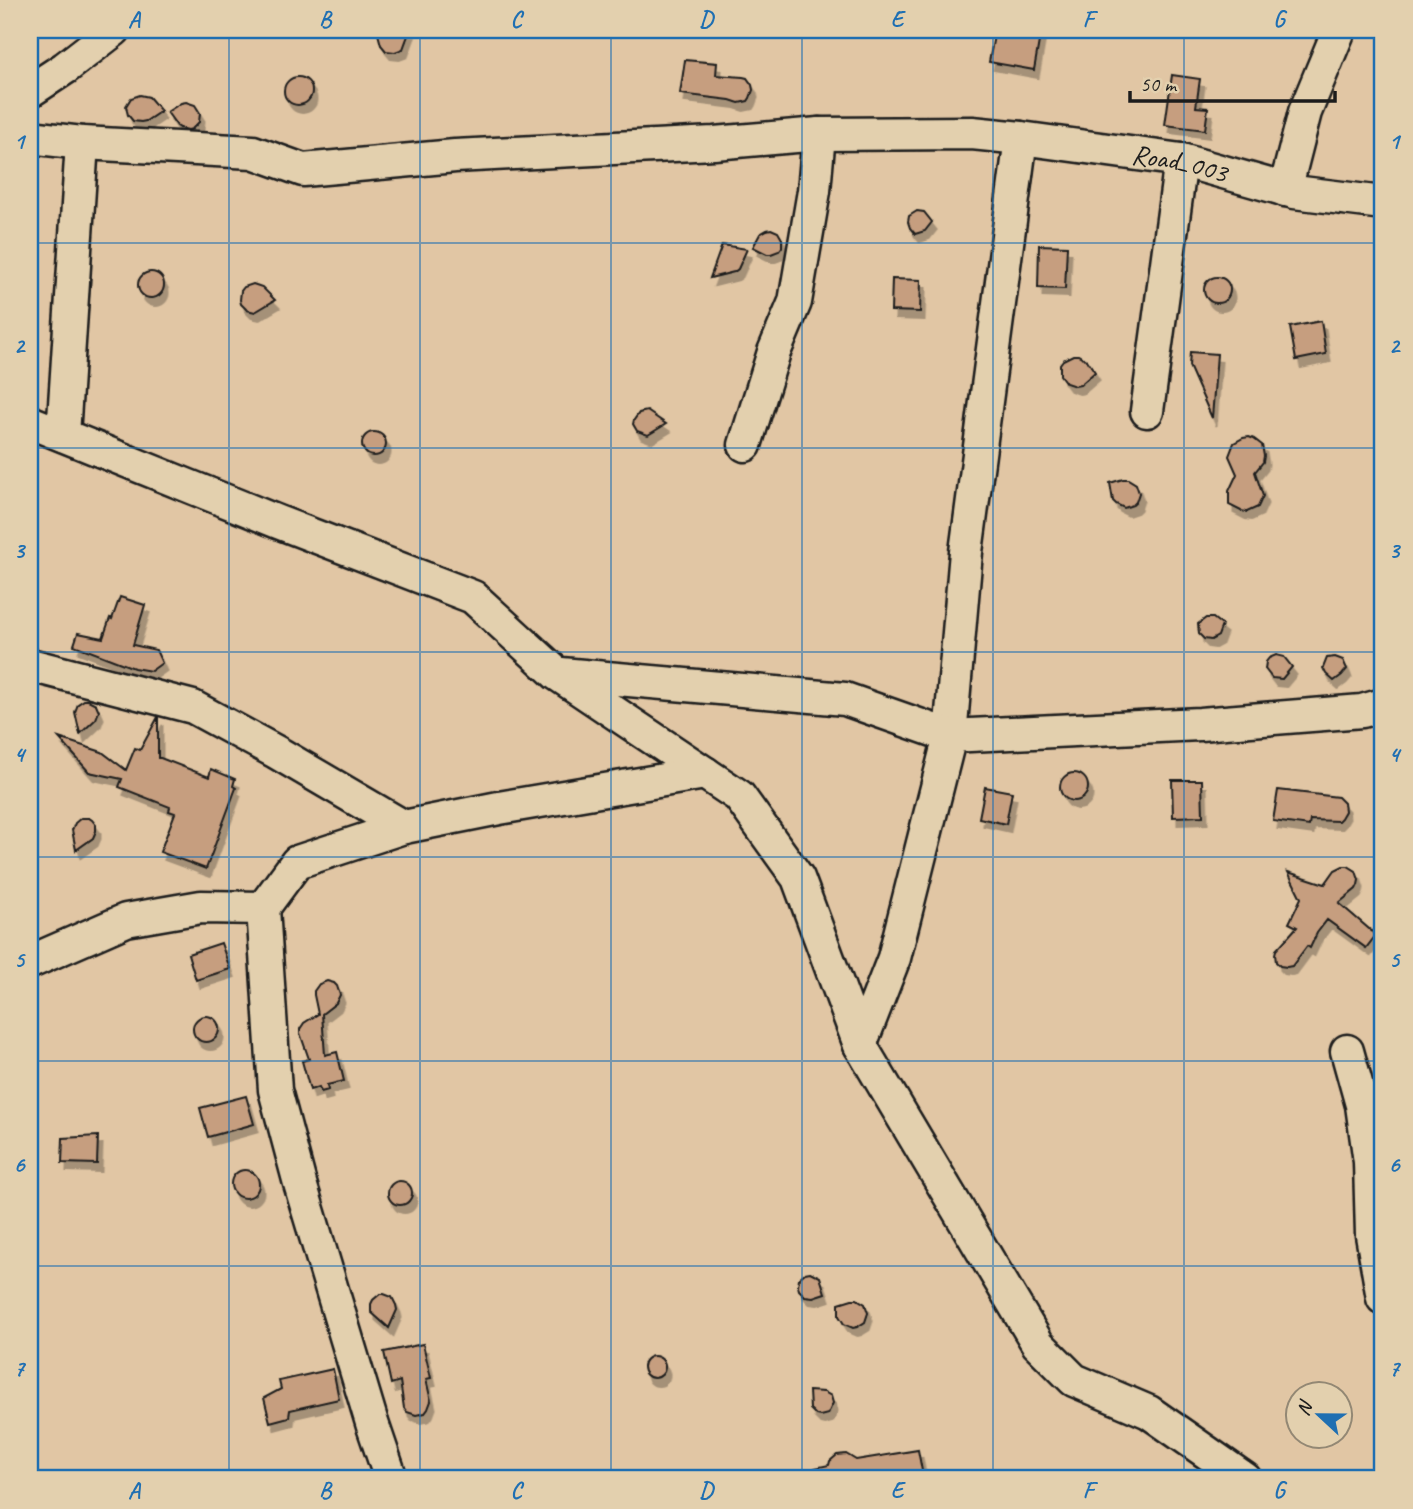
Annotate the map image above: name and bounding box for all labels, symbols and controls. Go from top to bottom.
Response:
text: A [128,5,142,34]
text: B [319,5,333,34]
text: C [511,5,525,34]
text: D [699,5,715,34]
text: E [891,5,907,34]
text: F [1083,5,1099,34]
text: G [1273,5,1288,34]
scale bar [1130,60,1334,104]
text: 50 m [1140,71,1178,97]
text: 1 [14,127,27,156]
text: 1 [1389,127,1402,156]
street label: Road_003 [1130,136,1234,191]
text: 2 [14,331,27,360]
text: 2 [1389,331,1402,360]
text: 3 [14,536,27,565]
text: 3 [1389,536,1402,565]
text: 4 [14,740,27,769]
text: 4 [1389,740,1402,769]
text: 5 [14,945,26,974]
text: 5 [1389,945,1401,974]
text: 6 [14,1150,27,1179]
text: 6 [1389,1150,1402,1179]
text: 7 [14,1354,27,1383]
text: 7 [1389,1354,1402,1383]
north arrow [1284,1380,1354,1450]
text: N [1291,1396,1319,1419]
text: A [128,1476,142,1505]
text: B [319,1476,333,1505]
text: C [511,1476,525,1505]
text: D [699,1476,715,1505]
text: E [891,1476,907,1505]
text: F [1083,1476,1099,1505]
text: G [1273,1476,1288,1505]

